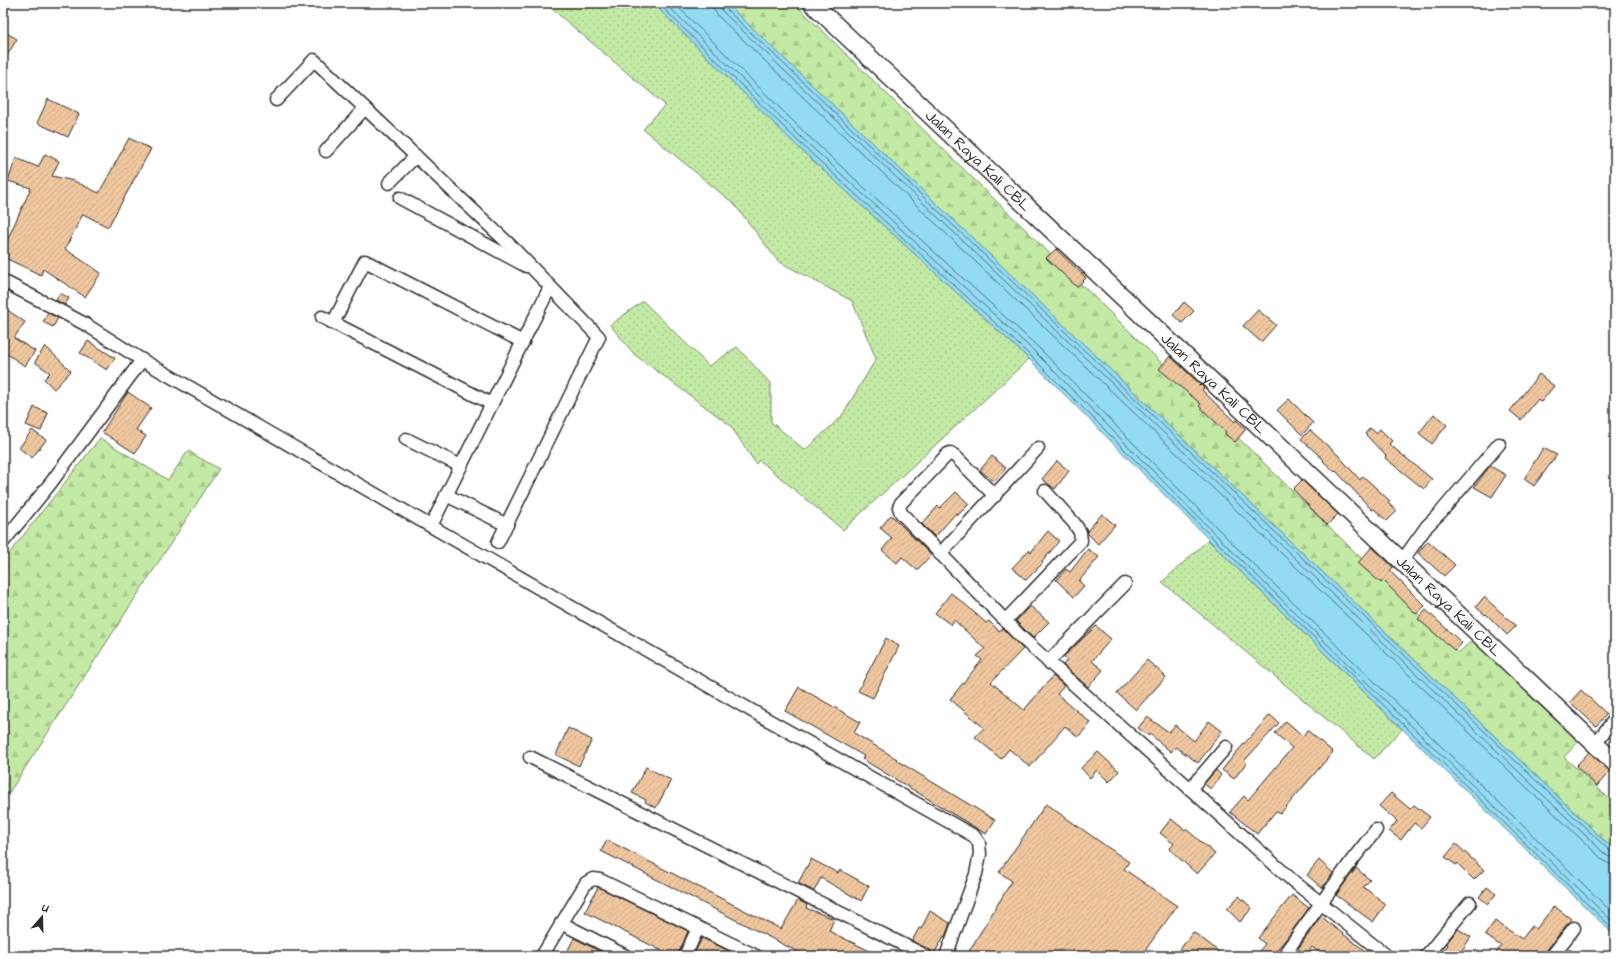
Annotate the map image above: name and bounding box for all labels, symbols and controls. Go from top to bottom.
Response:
street label: Jalan Raya Kali CBL [920,106,1036,216]
street label: Jalan Raya Kali CBL [1156,328,1271,439]
street label: Jalan Raya Kali CBL [1391,551,1507,662]
north arrow [22,897,62,937]
text: U [39,900,51,916]

